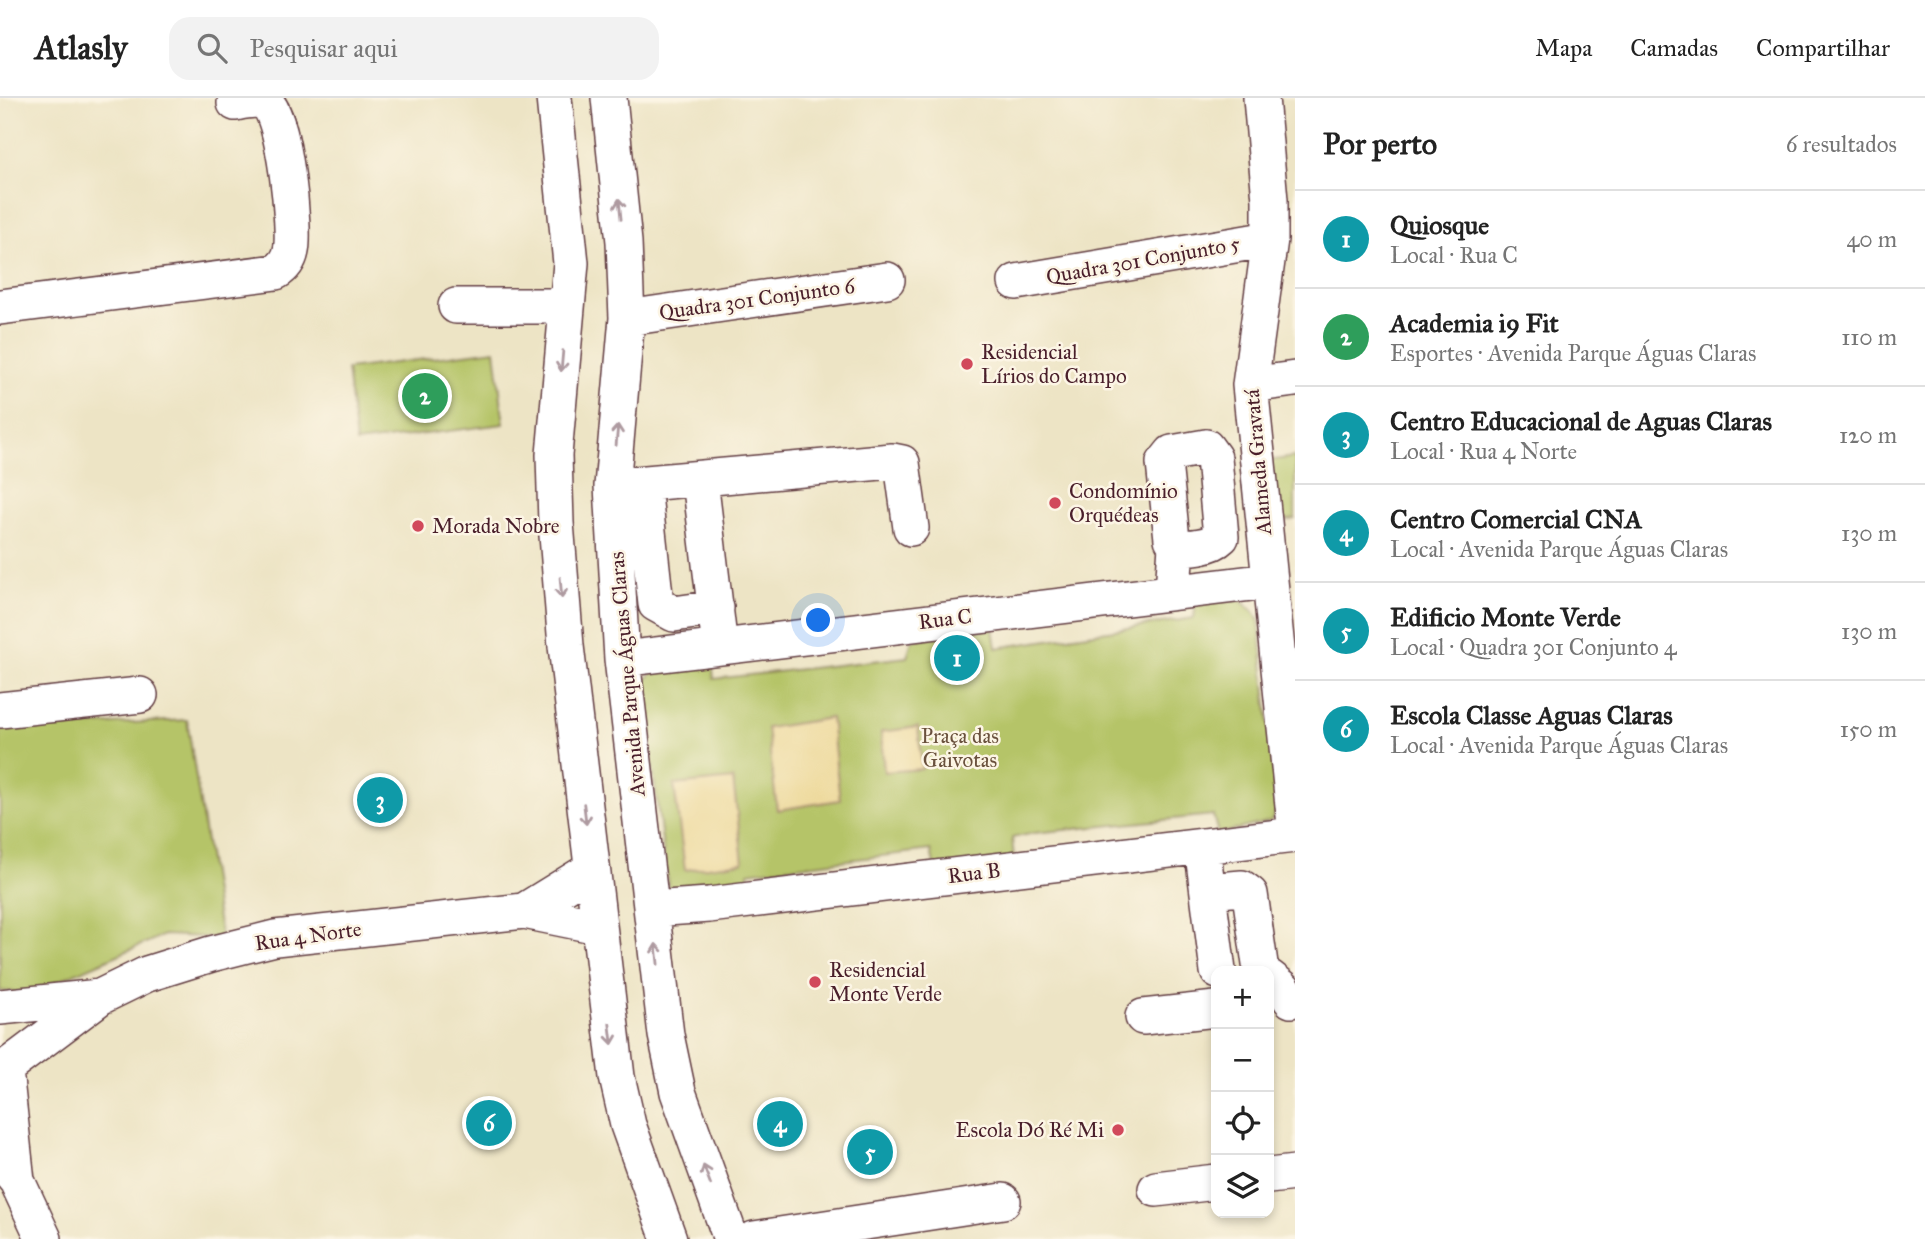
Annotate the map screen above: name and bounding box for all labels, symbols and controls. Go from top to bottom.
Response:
search box [169,17,659,80]
text: Atlasly [35,28,127,68]
icon: search [193,29,231,67]
text: Pesquisar aqui [249,32,398,64]
text: Mapa [1535,33,1592,63]
text: Camadas [1630,33,1718,63]
text: Compartilhar [1756,33,1890,63]
text: Por perto [1323,126,1437,162]
text: 6 resultados [1786,130,1897,158]
one-way arrow [614,198,627,220]
text: Quiosque [1390,209,1489,241]
text: 1 [1341,225,1351,253]
text: 40 m [1847,225,1897,253]
street label: Quadra 301 Conjunto 5 [1044,230,1242,290]
text: Local · Rua C [1390,241,1518,269]
street label: Quadra 301 Conjunto 6 [657,272,858,326]
text: Academia i9 Fit [1390,307,1559,339]
text: 2 [1340,323,1352,351]
text: 110 m [1841,323,1897,351]
place label: Residencial Lírios do Campo [981,339,1127,389]
text: Esportes · Avenida Parque Águas Claras [1390,339,1756,367]
one-way arrow [555,349,568,372]
marker: Residencial Lírios do Campo [959,356,975,372]
pin: 2 [402,370,448,422]
street label: Alameda Gravatá [1239,388,1277,537]
text: Centro Educacional de Aguas Claras [1390,405,1772,437]
text: 3 [1341,421,1351,449]
text: 120 m [1839,421,1897,449]
one-way arrow [610,425,623,447]
text: Local · Rua 4 Norte [1390,437,1577,465]
place label: Condomínio Orquédeas [1069,478,1178,528]
marker: Condomínio Orquédeas [1047,495,1063,511]
text: Centro Comercial CNA [1390,503,1642,535]
place label: Morada Nobre [432,513,560,539]
marker: Morada Nobre [410,518,426,534]
text: 4 [1340,519,1352,547]
text: 130 m [1841,519,1897,547]
text: Local · Avenida Parque Águas Claras [1390,535,1728,563]
street label: Avenida Parque Águas Claras [603,551,651,798]
one-way arrow [555,576,568,599]
text: Edificio Monte Verde [1390,601,1621,633]
your location [801,603,835,637]
street label: Rua C [917,603,973,635]
text: 5 [1341,617,1351,645]
text: 130 m [1841,617,1897,645]
pin: 1 [934,632,980,684]
text: Local · Quadra 301 Conjunto 4 [1390,633,1677,661]
text: Escola Classe Aguas Claras [1390,699,1673,731]
text: 6 [1340,715,1352,743]
text: 150 m [1840,715,1897,743]
park label: Praça das Gaivotas [921,723,999,773]
text: Local · Avenida Parque Águas Claras [1390,731,1728,759]
pin: 3 [357,774,403,826]
one-way arrow [579,802,592,825]
street label: Rua B [946,857,1002,889]
street label: Rua 4 Norte [253,916,363,956]
one-way arrow [650,943,663,966]
place label: Residencial Monte Verde [829,957,942,1007]
map controls [1211,966,1274,1218]
button: + [1211,966,1274,1029]
marker: Residencial Monte Verde [807,974,823,990]
one-way arrow [605,1022,618,1045]
button: − [1211,1029,1274,1092]
button: locate [1211,1092,1274,1155]
pin: 6 [466,1097,512,1149]
pin: 4 [757,1098,803,1150]
place label: Escola Dó Ré Mi [956,1117,1104,1143]
marker: Escola Dó Ré Mi [1110,1122,1126,1138]
pin: 5 [847,1126,893,1178]
button: layers [1211,1155,1274,1218]
one-way arrow [699,1165,712,1187]

